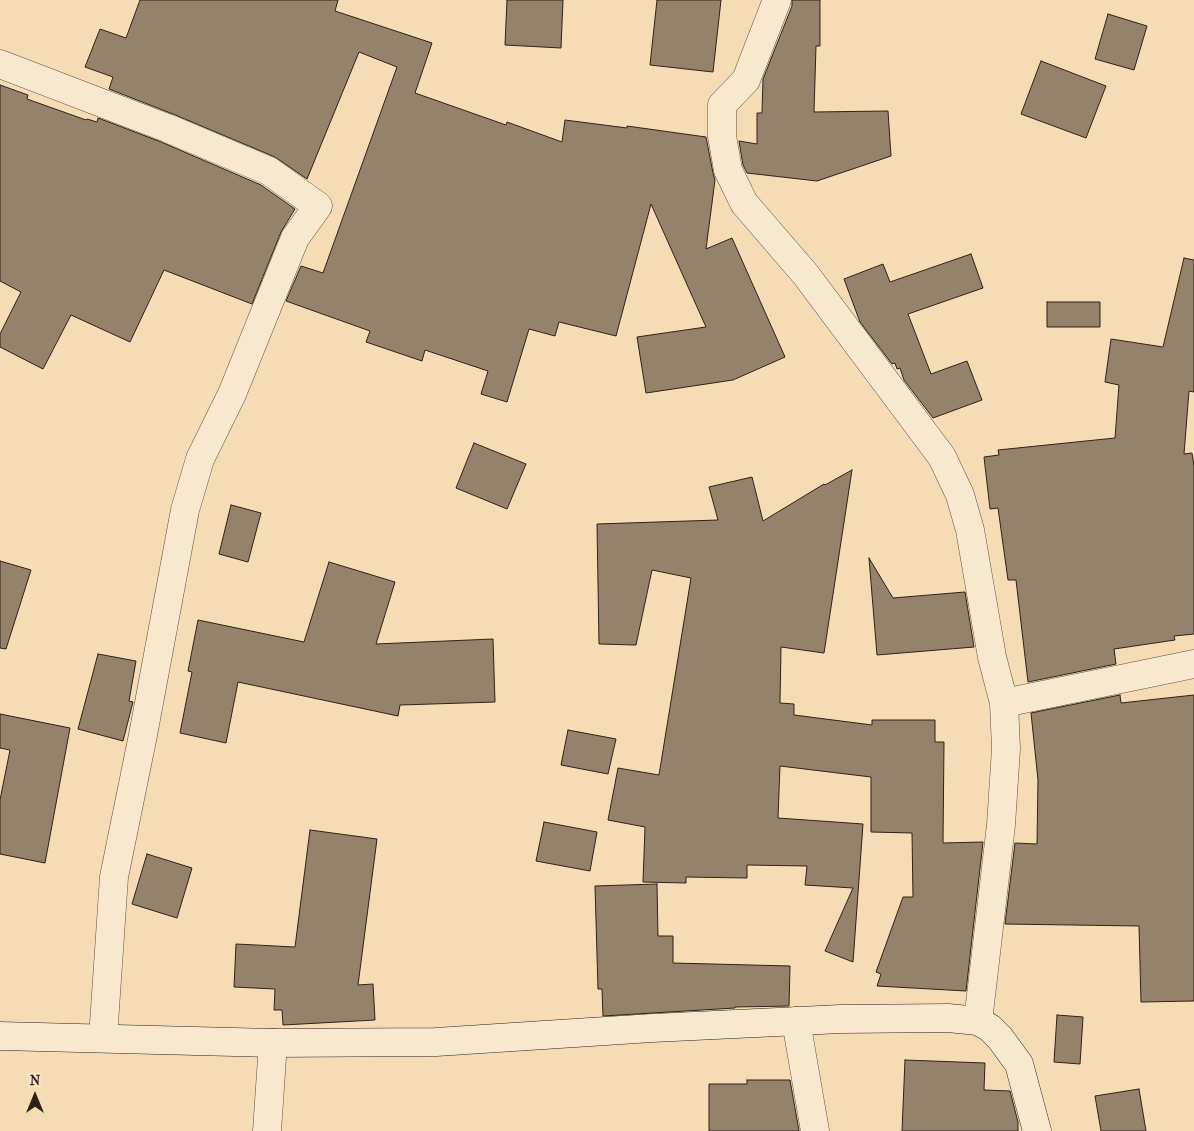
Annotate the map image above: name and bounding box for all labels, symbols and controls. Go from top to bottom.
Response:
north arrow [10,1071,60,1121]
text: N [30,1072,40,1089]

